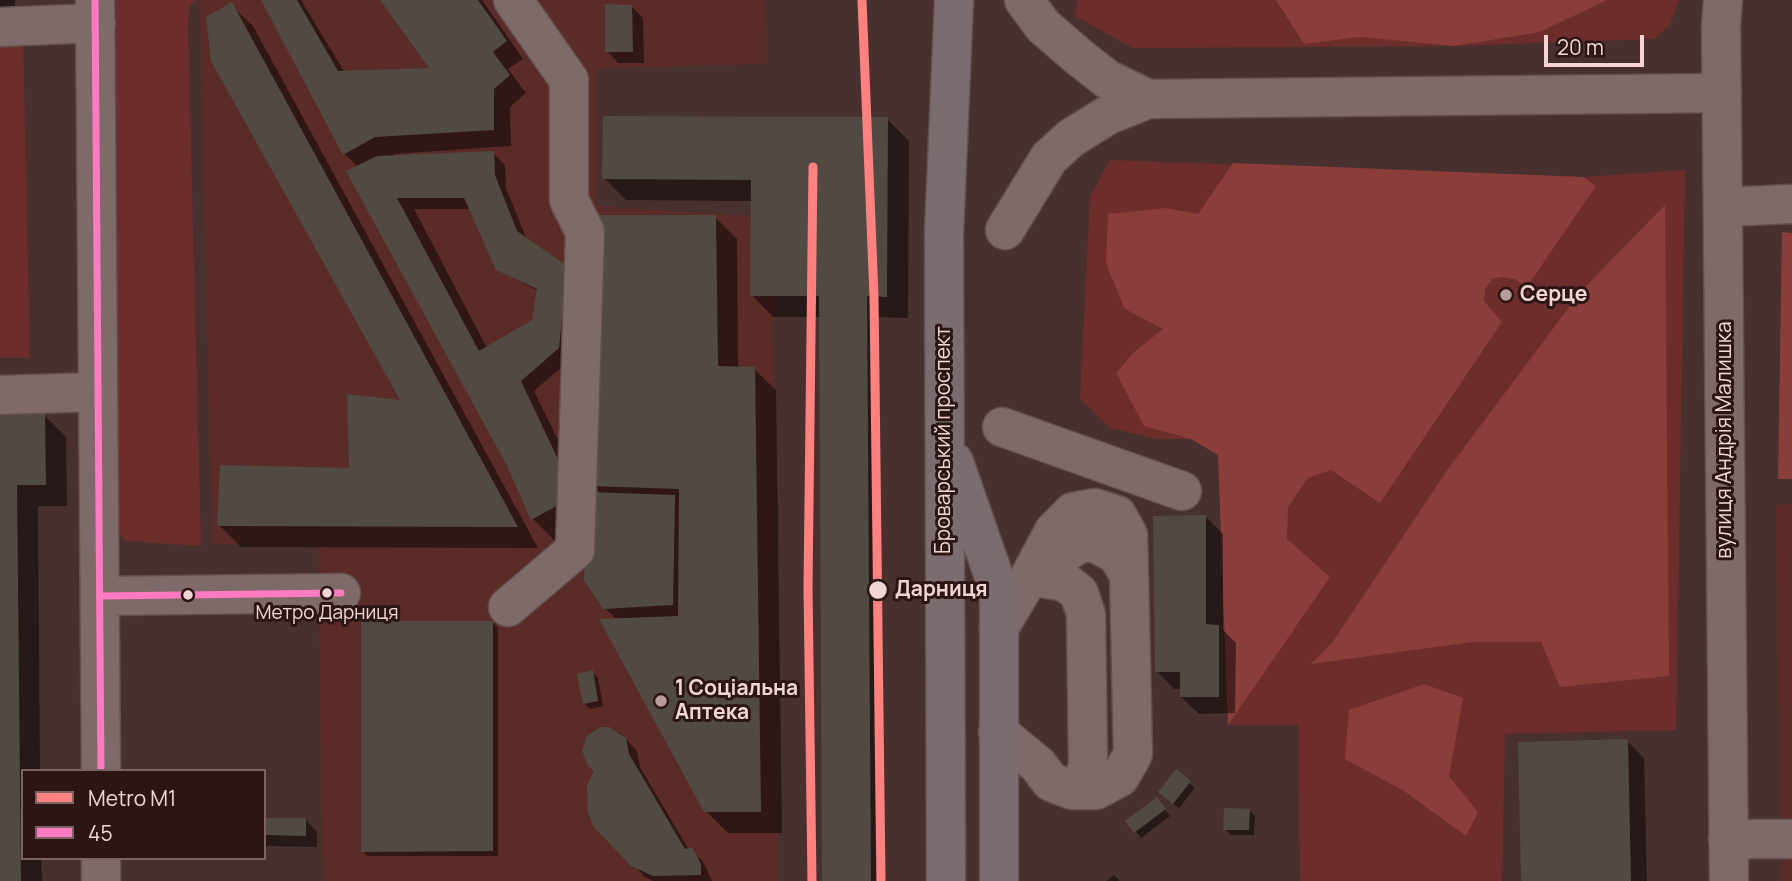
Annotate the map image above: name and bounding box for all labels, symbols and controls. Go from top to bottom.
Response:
scale bar [1547,21,1647,65]
text: 20 m [1557,33,1604,61]
place label: Серце [1520,282,1587,308]
marker: Серце [1498,287,1514,303]
street label: вулиця Андрія Малишка [1712,321,1738,559]
street label: Броварський проспект [931,326,957,554]
place label: Дарниця [895,577,988,603]
marker: Дарниця [867,579,889,601]
marker: Метро Дарниця [320,586,334,600]
unlabelled marker [181,588,195,602]
place label: Метро Дарниця [256,603,398,625]
place label: 1 Соціальна Аптека [675,676,798,726]
marker: 1 Соціальна Аптека [653,693,669,709]
legend [21,769,266,860]
text: Metro M1 [88,784,176,812]
text: 45 [88,819,113,847]

